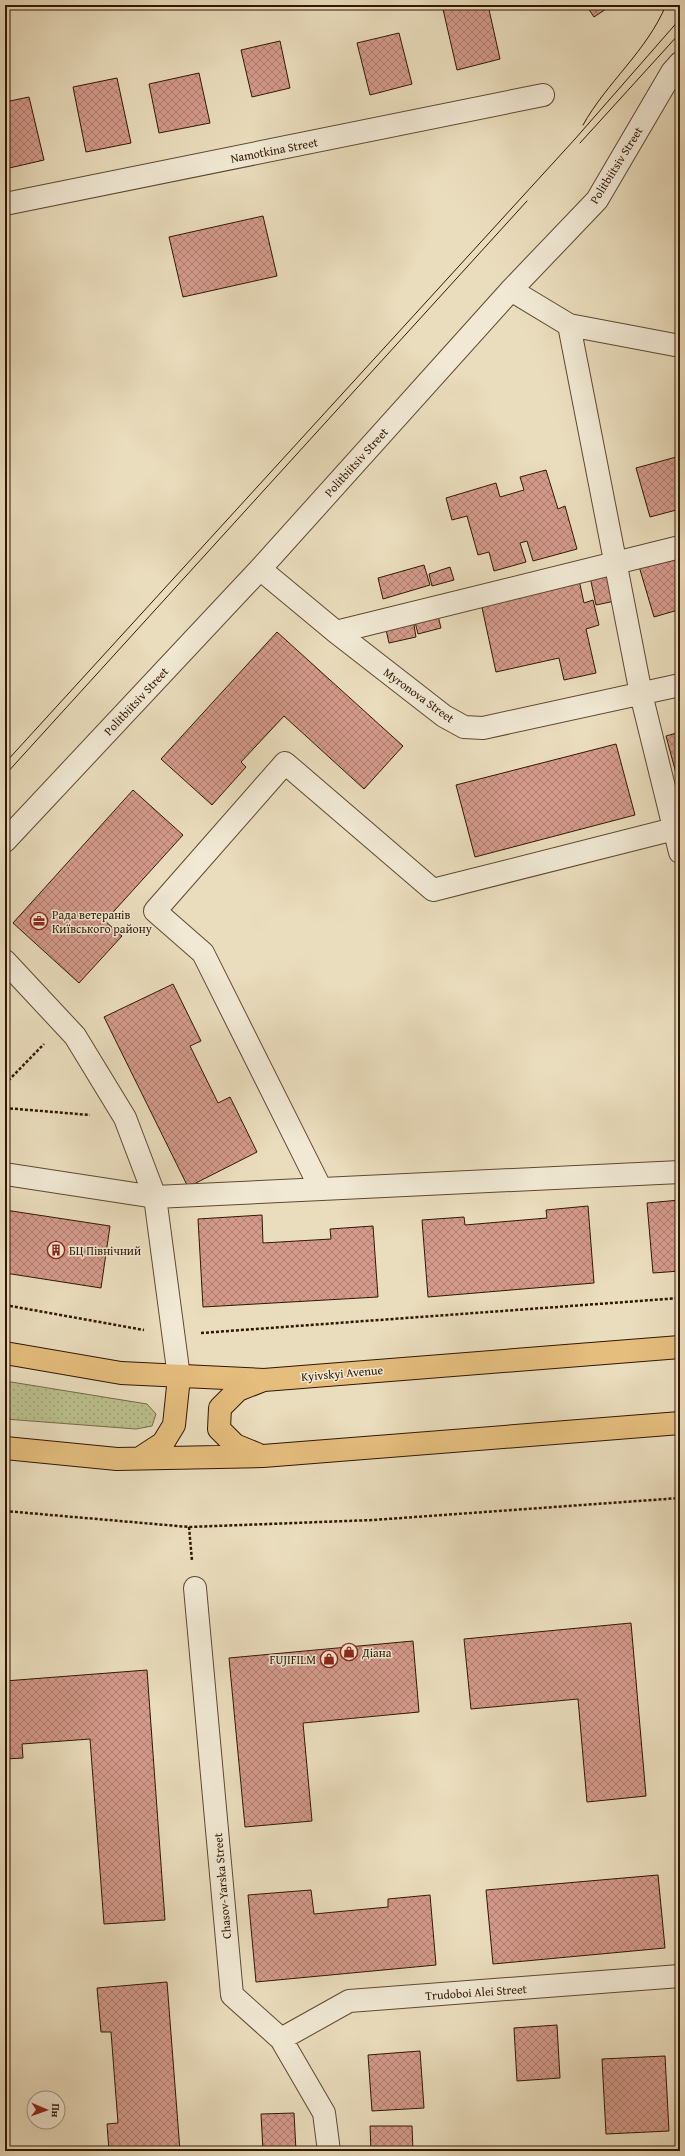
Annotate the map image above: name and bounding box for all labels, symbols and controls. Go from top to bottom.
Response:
street label: Politbiitsiv Street [586,123,647,207]
street label: Namotkina Street [229,133,320,167]
street label: Politbiitsiv Street [320,423,392,500]
street label: Politbiitsiv Street [100,663,173,739]
street label: Myronova Street [380,664,458,727]
place label: Рада ветеранів Київського району [52,906,152,937]
office icon: Рада ветеранів Київського району [29,911,49,931]
building icon: БЦ Північний [46,1240,66,1260]
place label: БЦ Північний [69,1242,141,1259]
street label: Kyivskyi Avenue [300,1361,384,1385]
shop icon: Діана [339,1642,359,1662]
place label: Діана [361,1644,392,1661]
shop icon: FUJIFILM [319,1649,339,1669]
place label: FUJIFILM [270,1651,316,1668]
street label: Chasov-Yarska Street [209,1832,235,1940]
street label: Trudoboi Alei Street [425,1980,528,2004]
north arrow [26,2090,66,2130]
text: Пн [48,2103,64,2118]

